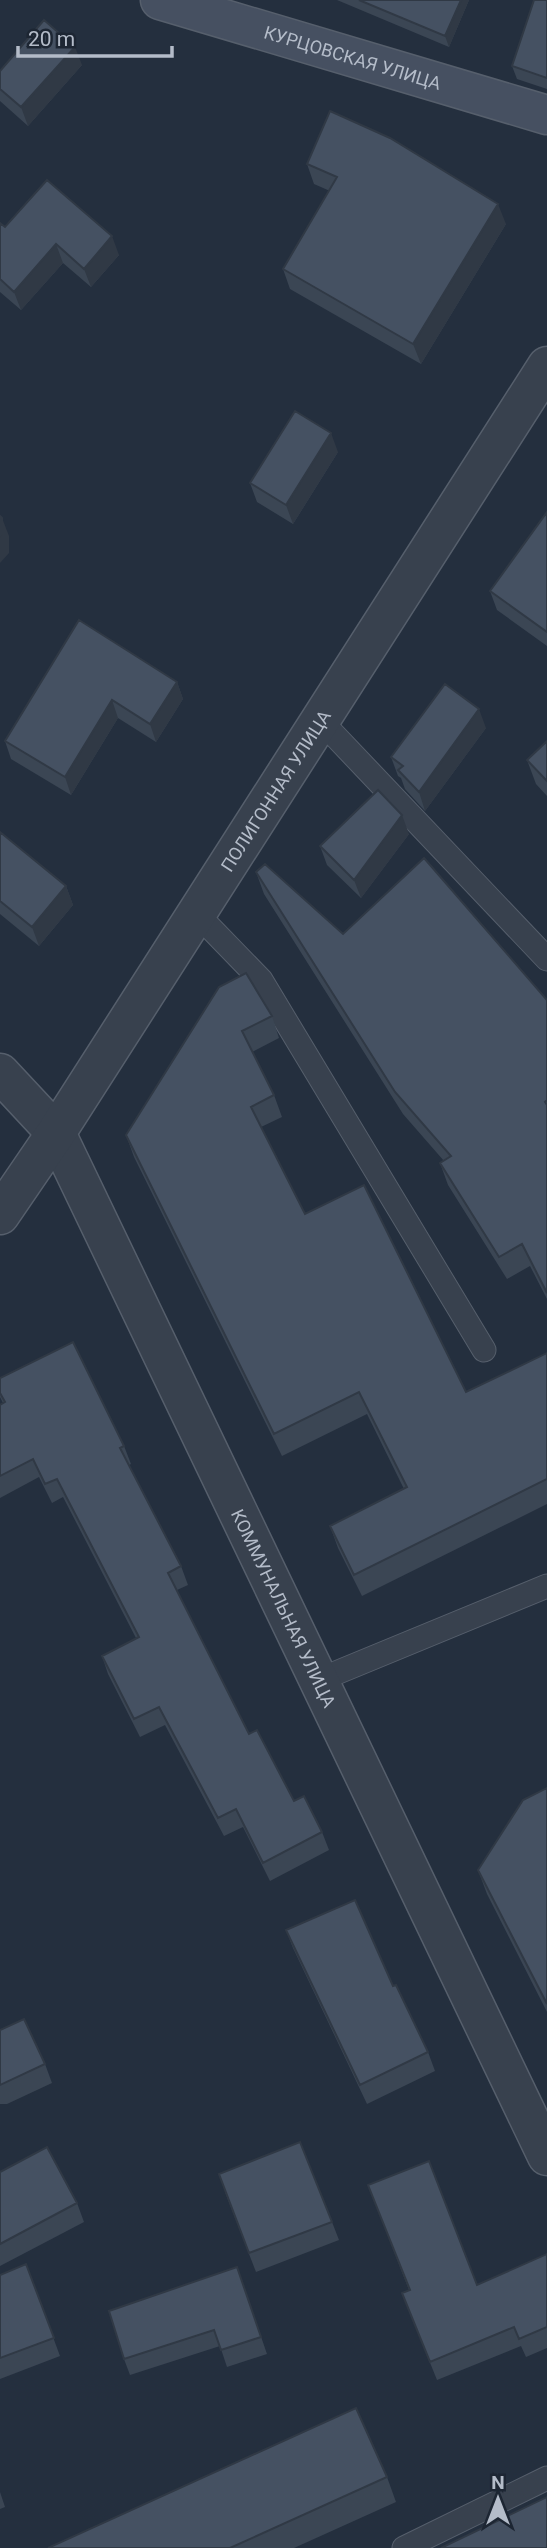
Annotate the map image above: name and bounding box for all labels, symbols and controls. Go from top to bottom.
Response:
scale bar [18,14,172,58]
street label: КУРЦОВСКАЯ УЛИЦА [262,21,444,94]
text: 20 m [28,27,75,51]
street label: ПОЛИГОННАЯ УЛИЦА [216,706,335,875]
street label: КОММУНАЛЬНАЯ УЛИЦА [227,1505,341,1711]
north arrow [463,2464,533,2534]
text: N [491,2471,505,2494]

